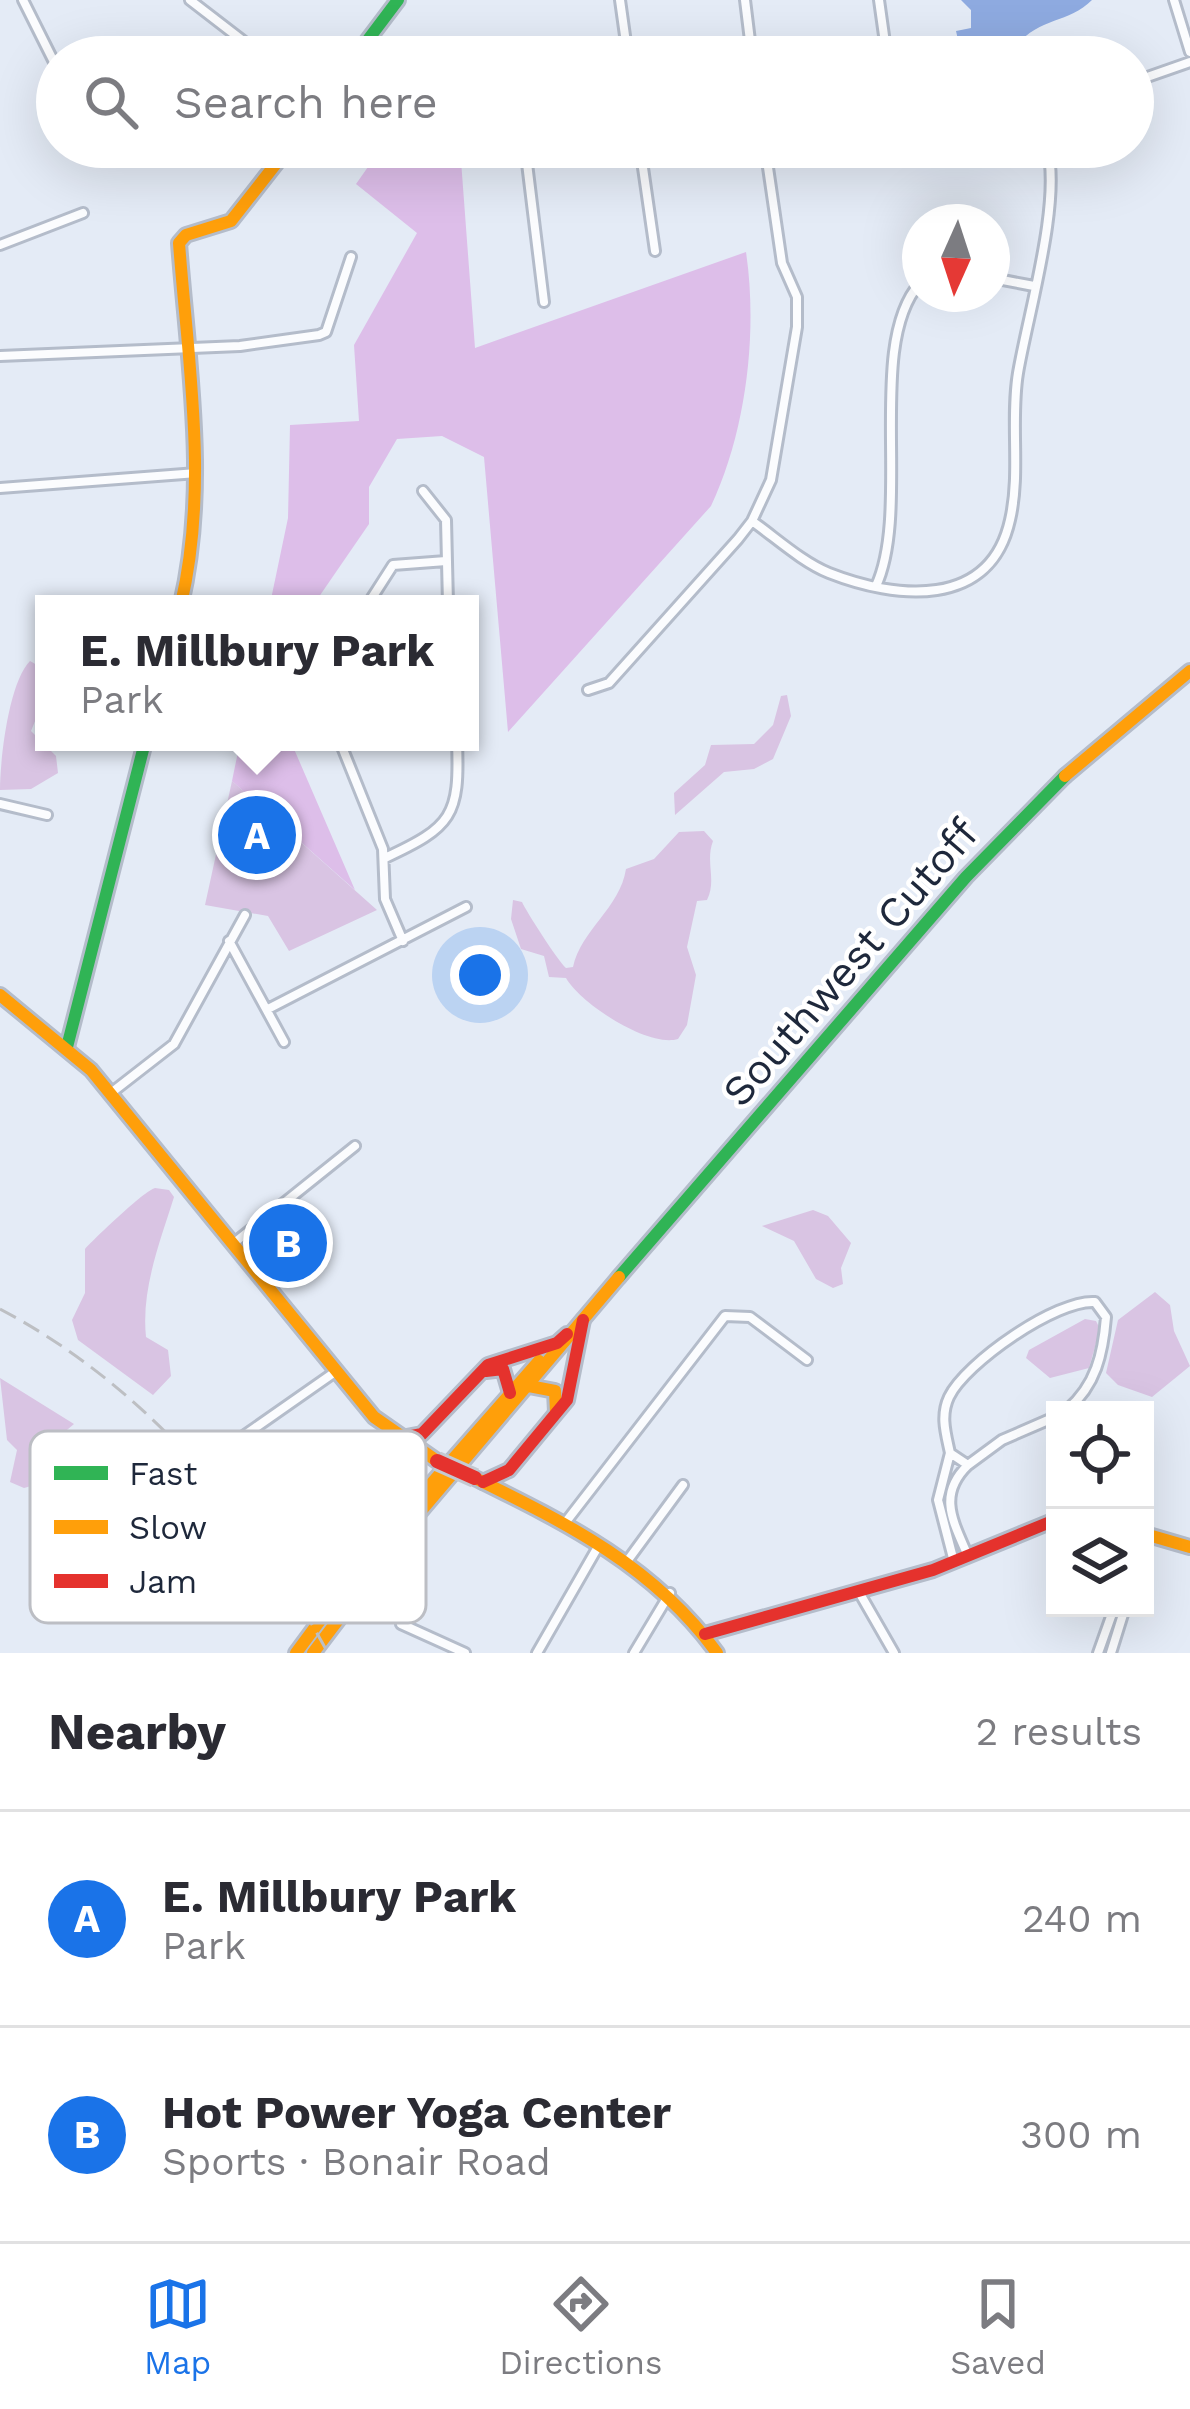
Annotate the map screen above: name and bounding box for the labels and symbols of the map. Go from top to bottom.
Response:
north arrow [902,204,1010,312]
pin: A [218,790,296,880]
street label: Southwest Cutoff [712,809,988,1116]
your location [450,945,510,1005]
pin: B [249,1198,327,1288]
legend [30,1431,426,1623]
text: Fast [129,1454,198,1493]
text: Slow [129,1508,207,1547]
text: Jam [129,1562,197,1601]

